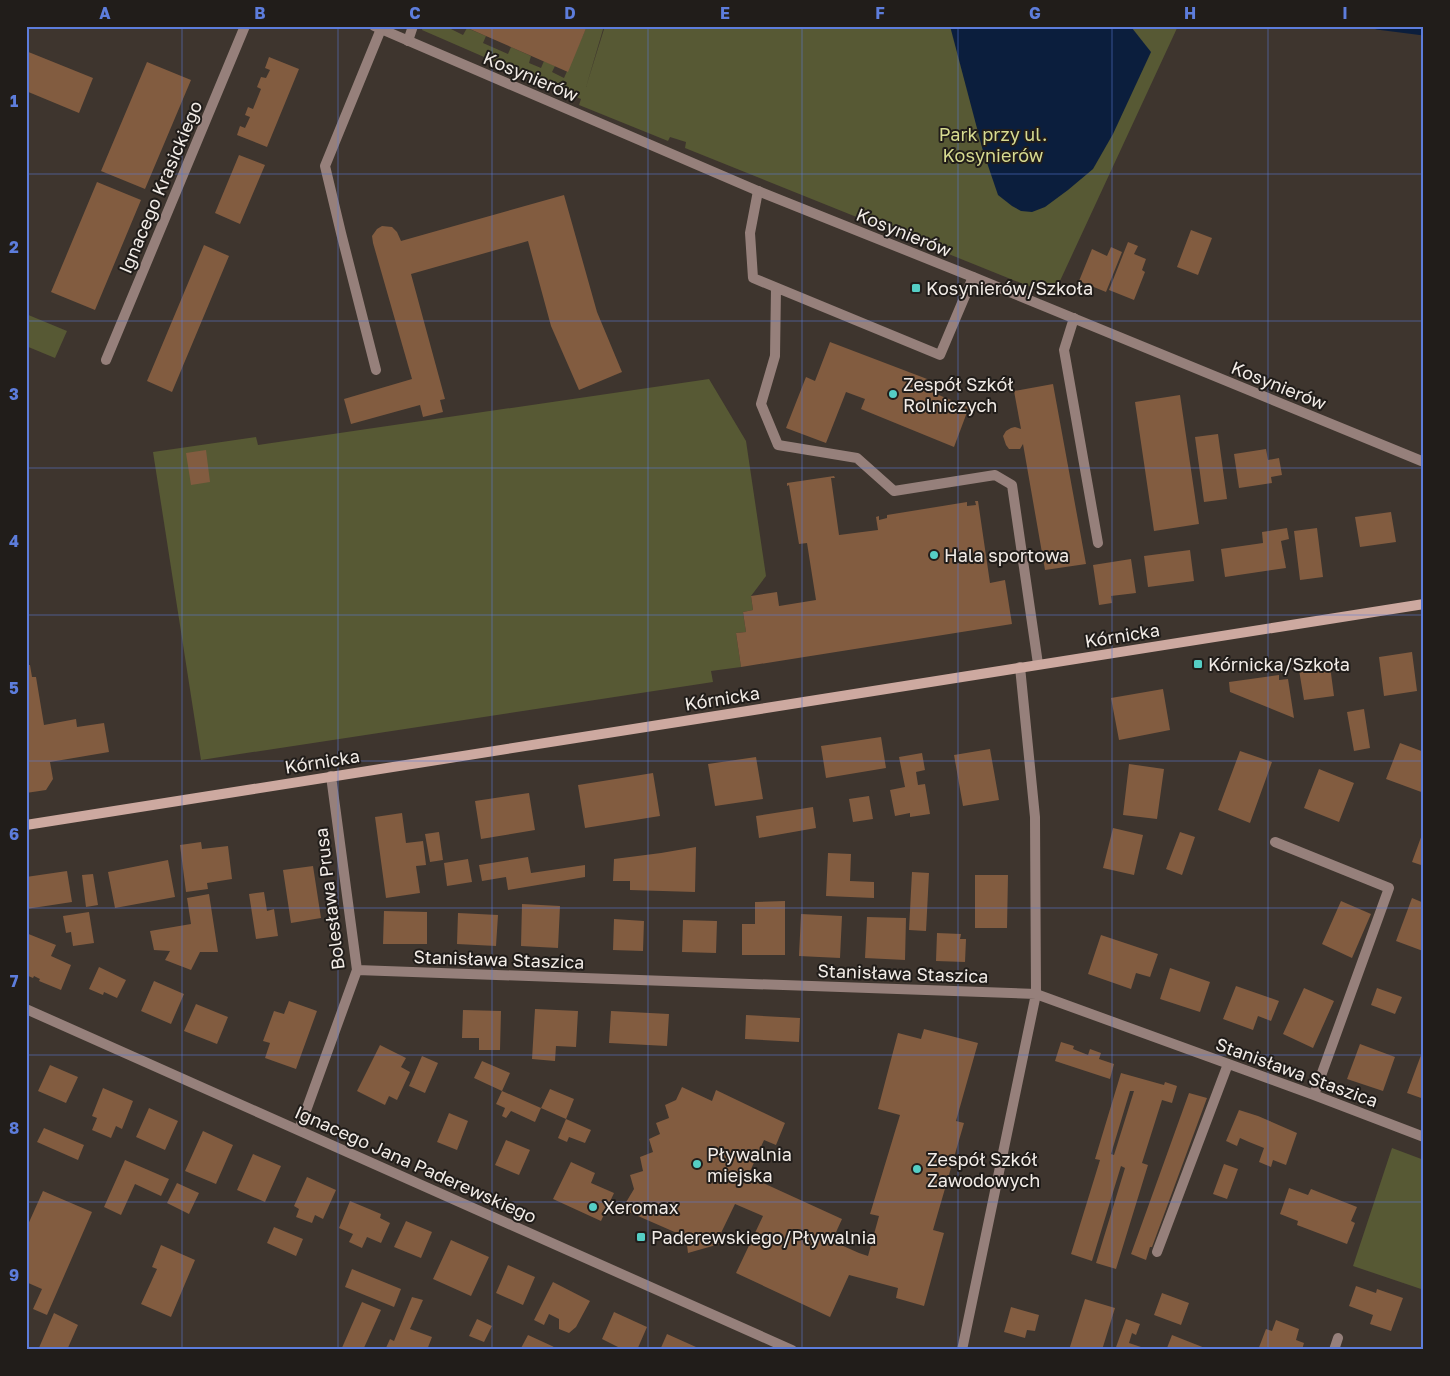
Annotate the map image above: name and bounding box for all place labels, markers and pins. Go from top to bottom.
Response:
place label: Kosynierów/Szkoła [926,277,1093,299]
marker: Kosynierów/Szkoła [910,282,922,294]
place label: Zespół Szkół Rolniczych [903,373,1014,416]
marker: Zespół Szkół Rolniczych [887,388,899,400]
place label: Hala sportowa [944,544,1069,566]
marker: Hala sportowa [928,549,940,561]
place label: Kórnicka/Szkoła [1208,653,1350,675]
marker: Kórnicka/Szkoła [1192,658,1204,670]
place label: Pływalnia miejska [707,1143,792,1186]
place label: Zespół Szkół Zawodowych [927,1148,1040,1191]
marker: Pływalnia miejska [691,1158,703,1170]
marker: Zespół Szkół Zawodowych [911,1163,923,1175]
place label: Xeromax [603,1196,679,1218]
marker: Xeromax [587,1201,599,1213]
place label: Paderewskiego/Pływalnia [651,1226,876,1248]
marker: Paderewskiego/Pływalnia [635,1231,647,1243]

